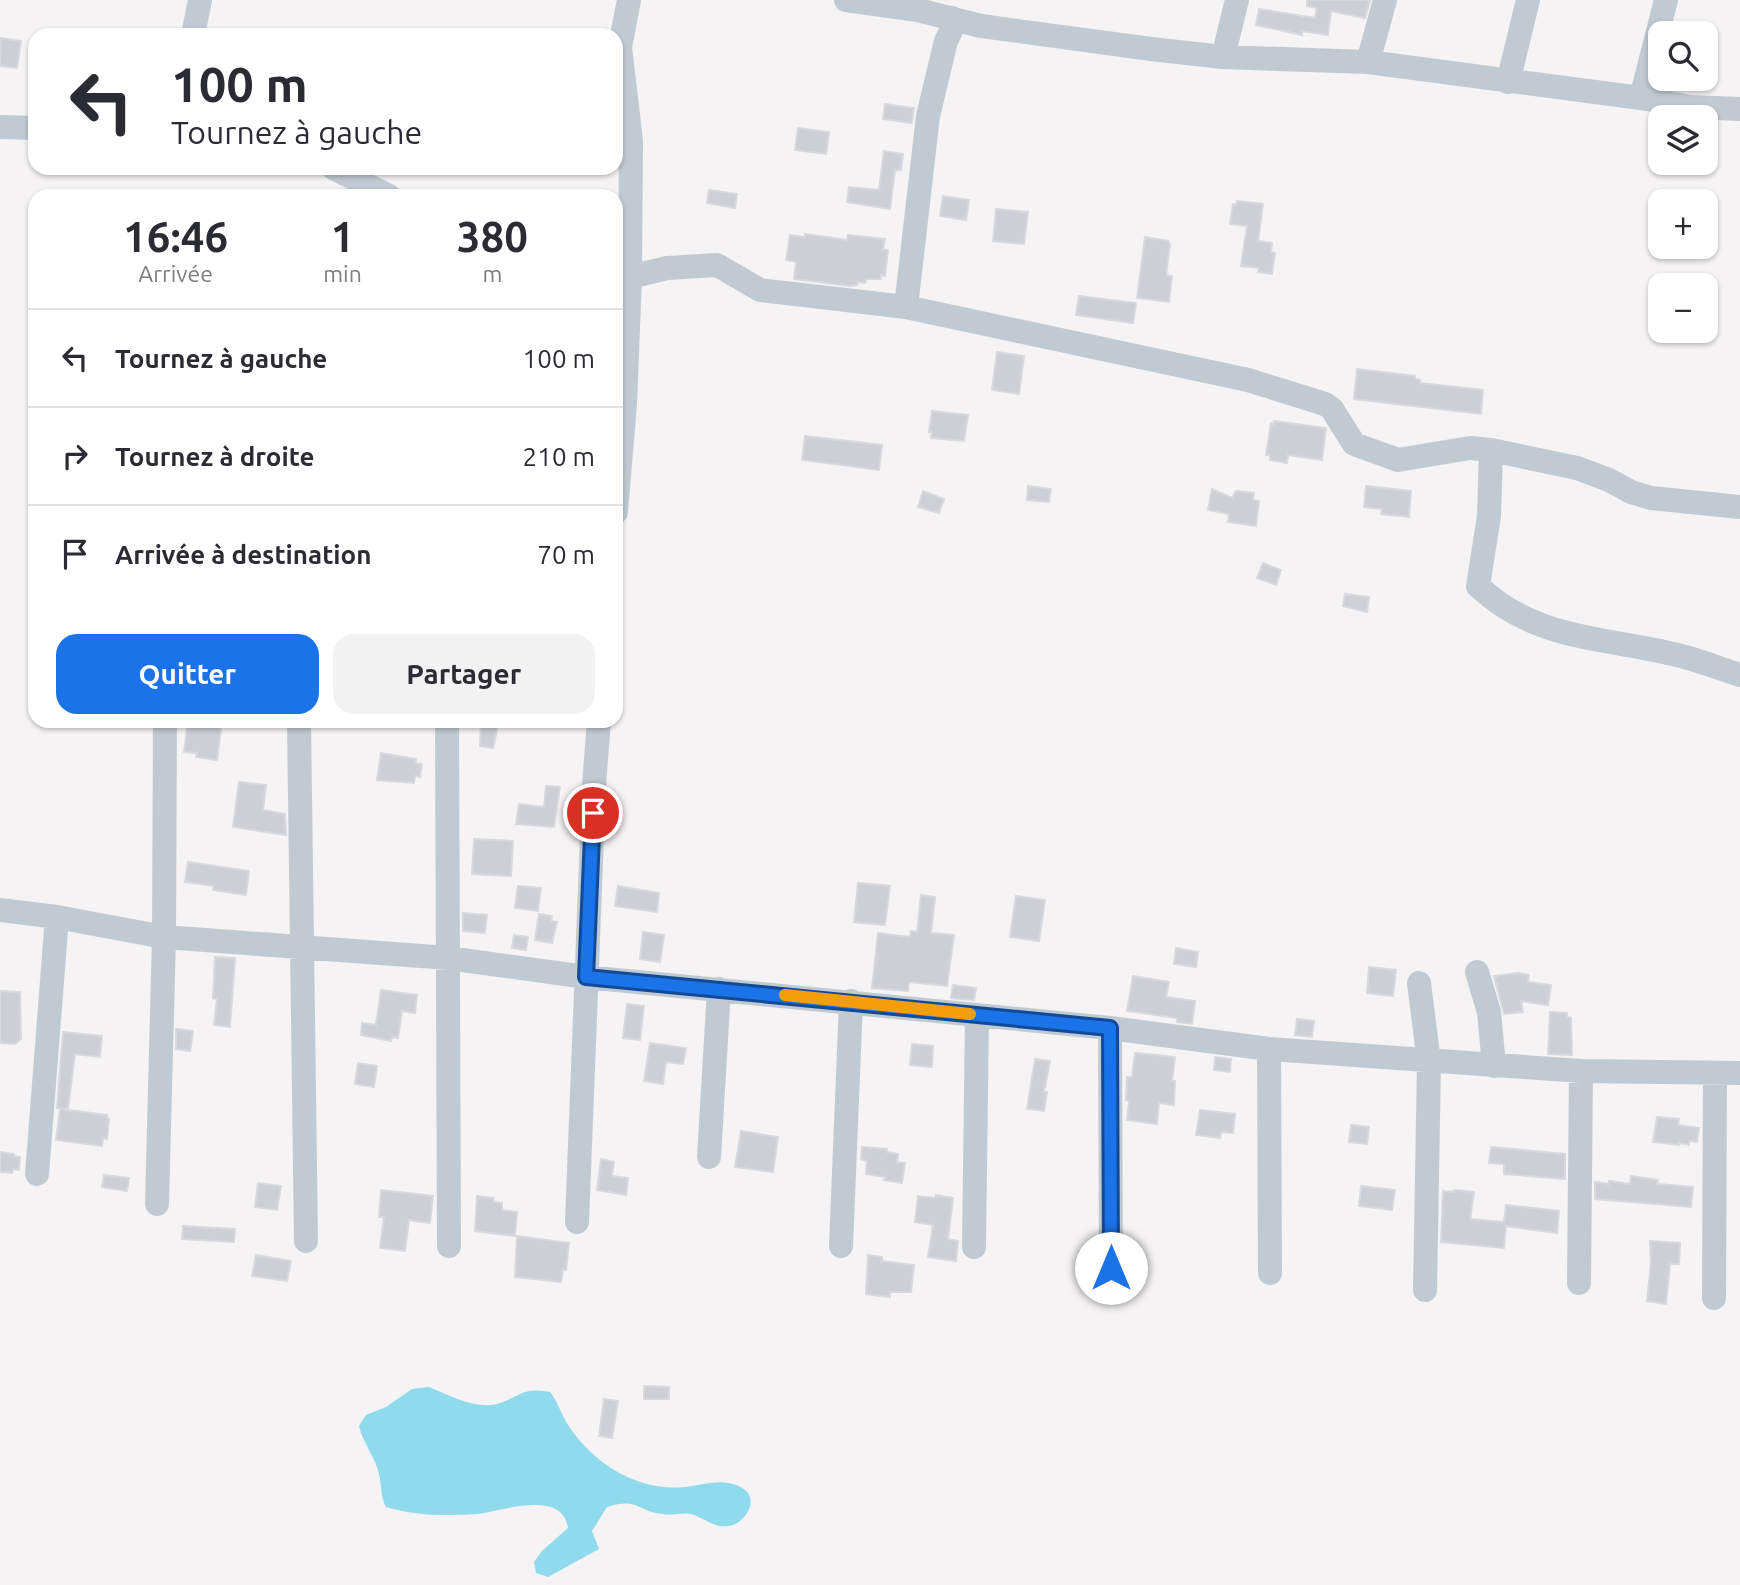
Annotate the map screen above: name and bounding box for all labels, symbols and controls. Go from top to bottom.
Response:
map controls [1648,21,1718,343]
button: search [1648,21,1718,91]
icon: left [56,56,147,147]
text: 100 m [171,56,308,111]
button: layers [1648,105,1718,175]
text: Tournez à gauche [171,114,422,150]
button: + [1648,189,1718,259]
text: 16:46 [123,213,228,260]
text: 1 [331,213,354,260]
text: 380 [457,213,528,260]
text: Arrivée [138,261,213,286]
text: min [323,261,362,286]
text: m [482,261,502,286]
button: − [1648,273,1718,343]
icon: left [56,339,94,377]
text: Tournez à gauche [115,344,327,373]
text: 100 m [523,344,595,373]
icon: right [56,437,94,475]
text: Tournez à droite [115,442,314,471]
text: 210 m [523,442,595,471]
icon: arrive [56,535,94,573]
text: Arrivée à destination [115,540,371,569]
text: 70 m [537,540,595,569]
button: Quitter [56,634,319,714]
button: Partager [333,634,595,714]
pin [563,783,623,843]
icon: arrive [574,794,612,832]
position arrow [1074,1231,1148,1305]

